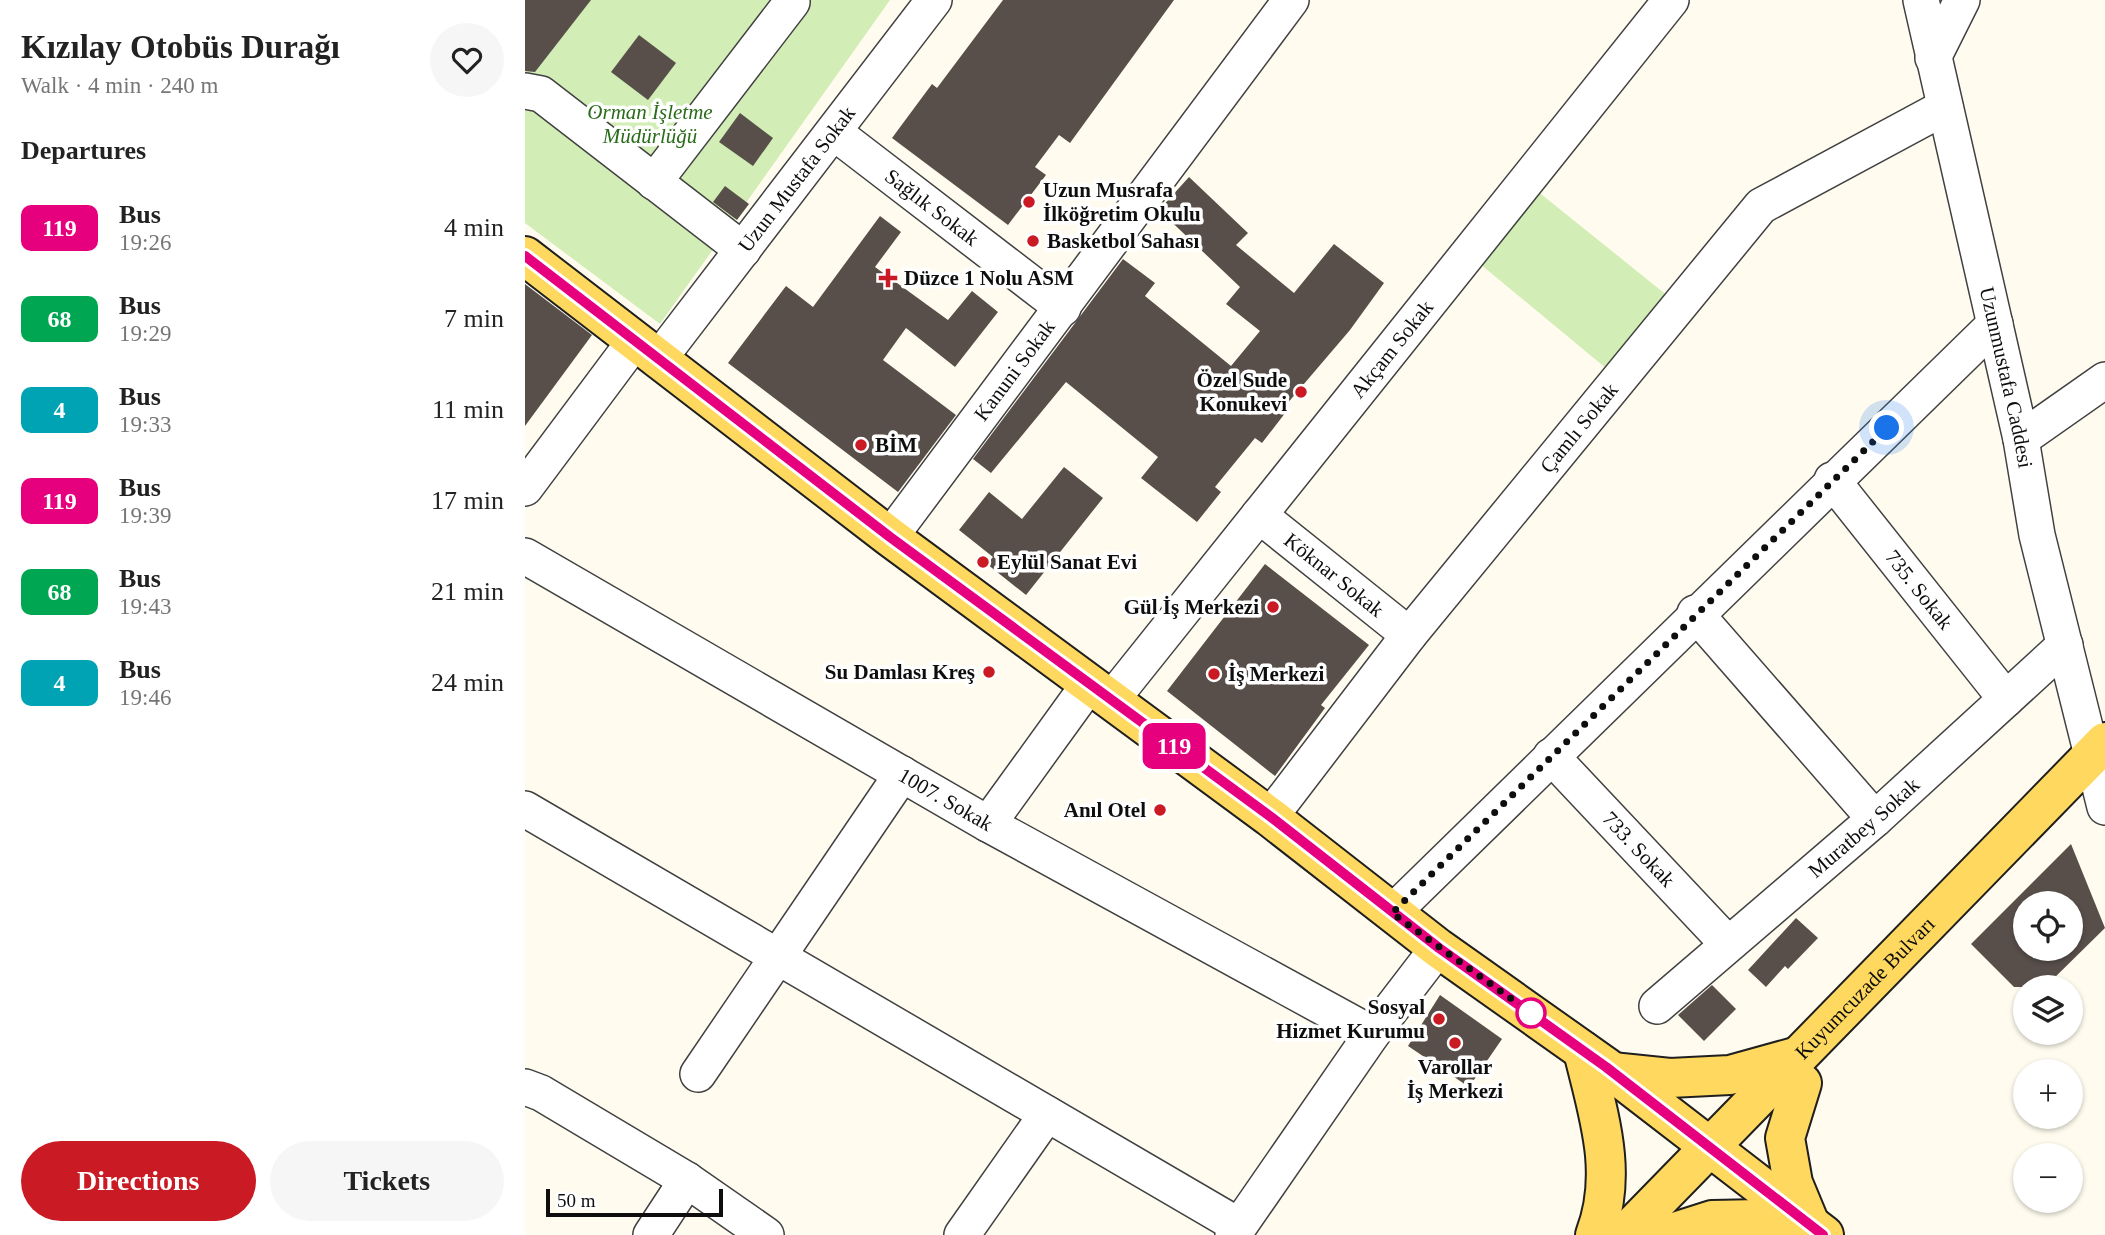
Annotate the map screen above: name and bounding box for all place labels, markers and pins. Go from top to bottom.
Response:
place label: Uzun Musrafa İlköğretim Okulu [1043,178,1201,226]
marker: Uzun Musrafa İlköğretim Okulu [1021,194,1037,210]
place label: Basketbol Sahası [1047,229,1199,253]
marker: Basketbol Sahası [1025,233,1041,249]
place label: Düzce 1 Nolu ASM [904,266,1074,290]
marker: Düzce 1 Nolu ASM [878,268,898,288]
place label: Özel Sude Konukevi [1197,368,1287,416]
marker: Özel Sude Konukevi [1293,384,1309,400]
place label: BİM [875,433,917,457]
marker: BİM [853,437,869,453]
place label: Eylül Sanat Evi [997,550,1137,574]
marker: Eylül Sanat Evi [975,554,991,570]
place label: Gül İş Merkezi [1124,595,1259,619]
marker: Gül İş Merkezi [1265,599,1281,615]
place label: Su Damlası Kreş [825,660,975,684]
place label: İş Merkezi [1228,662,1324,686]
marker: Su Damlası Kreş [981,664,997,680]
marker: İş Merkezi [1206,666,1222,682]
place label: Anıl Otel [1064,798,1146,822]
marker: Anıl Otel [1152,802,1168,818]
place label: Sosyal Hizmet Kurumu [1276,995,1425,1043]
unlabelled marker [1516,998,1546,1028]
marker: Sosyal Hizmet Kurumu [1431,1011,1447,1027]
marker: Varollar İş Merkezi [1447,1035,1463,1051]
place label: Varollar İş Merkezi [1407,1055,1503,1103]

